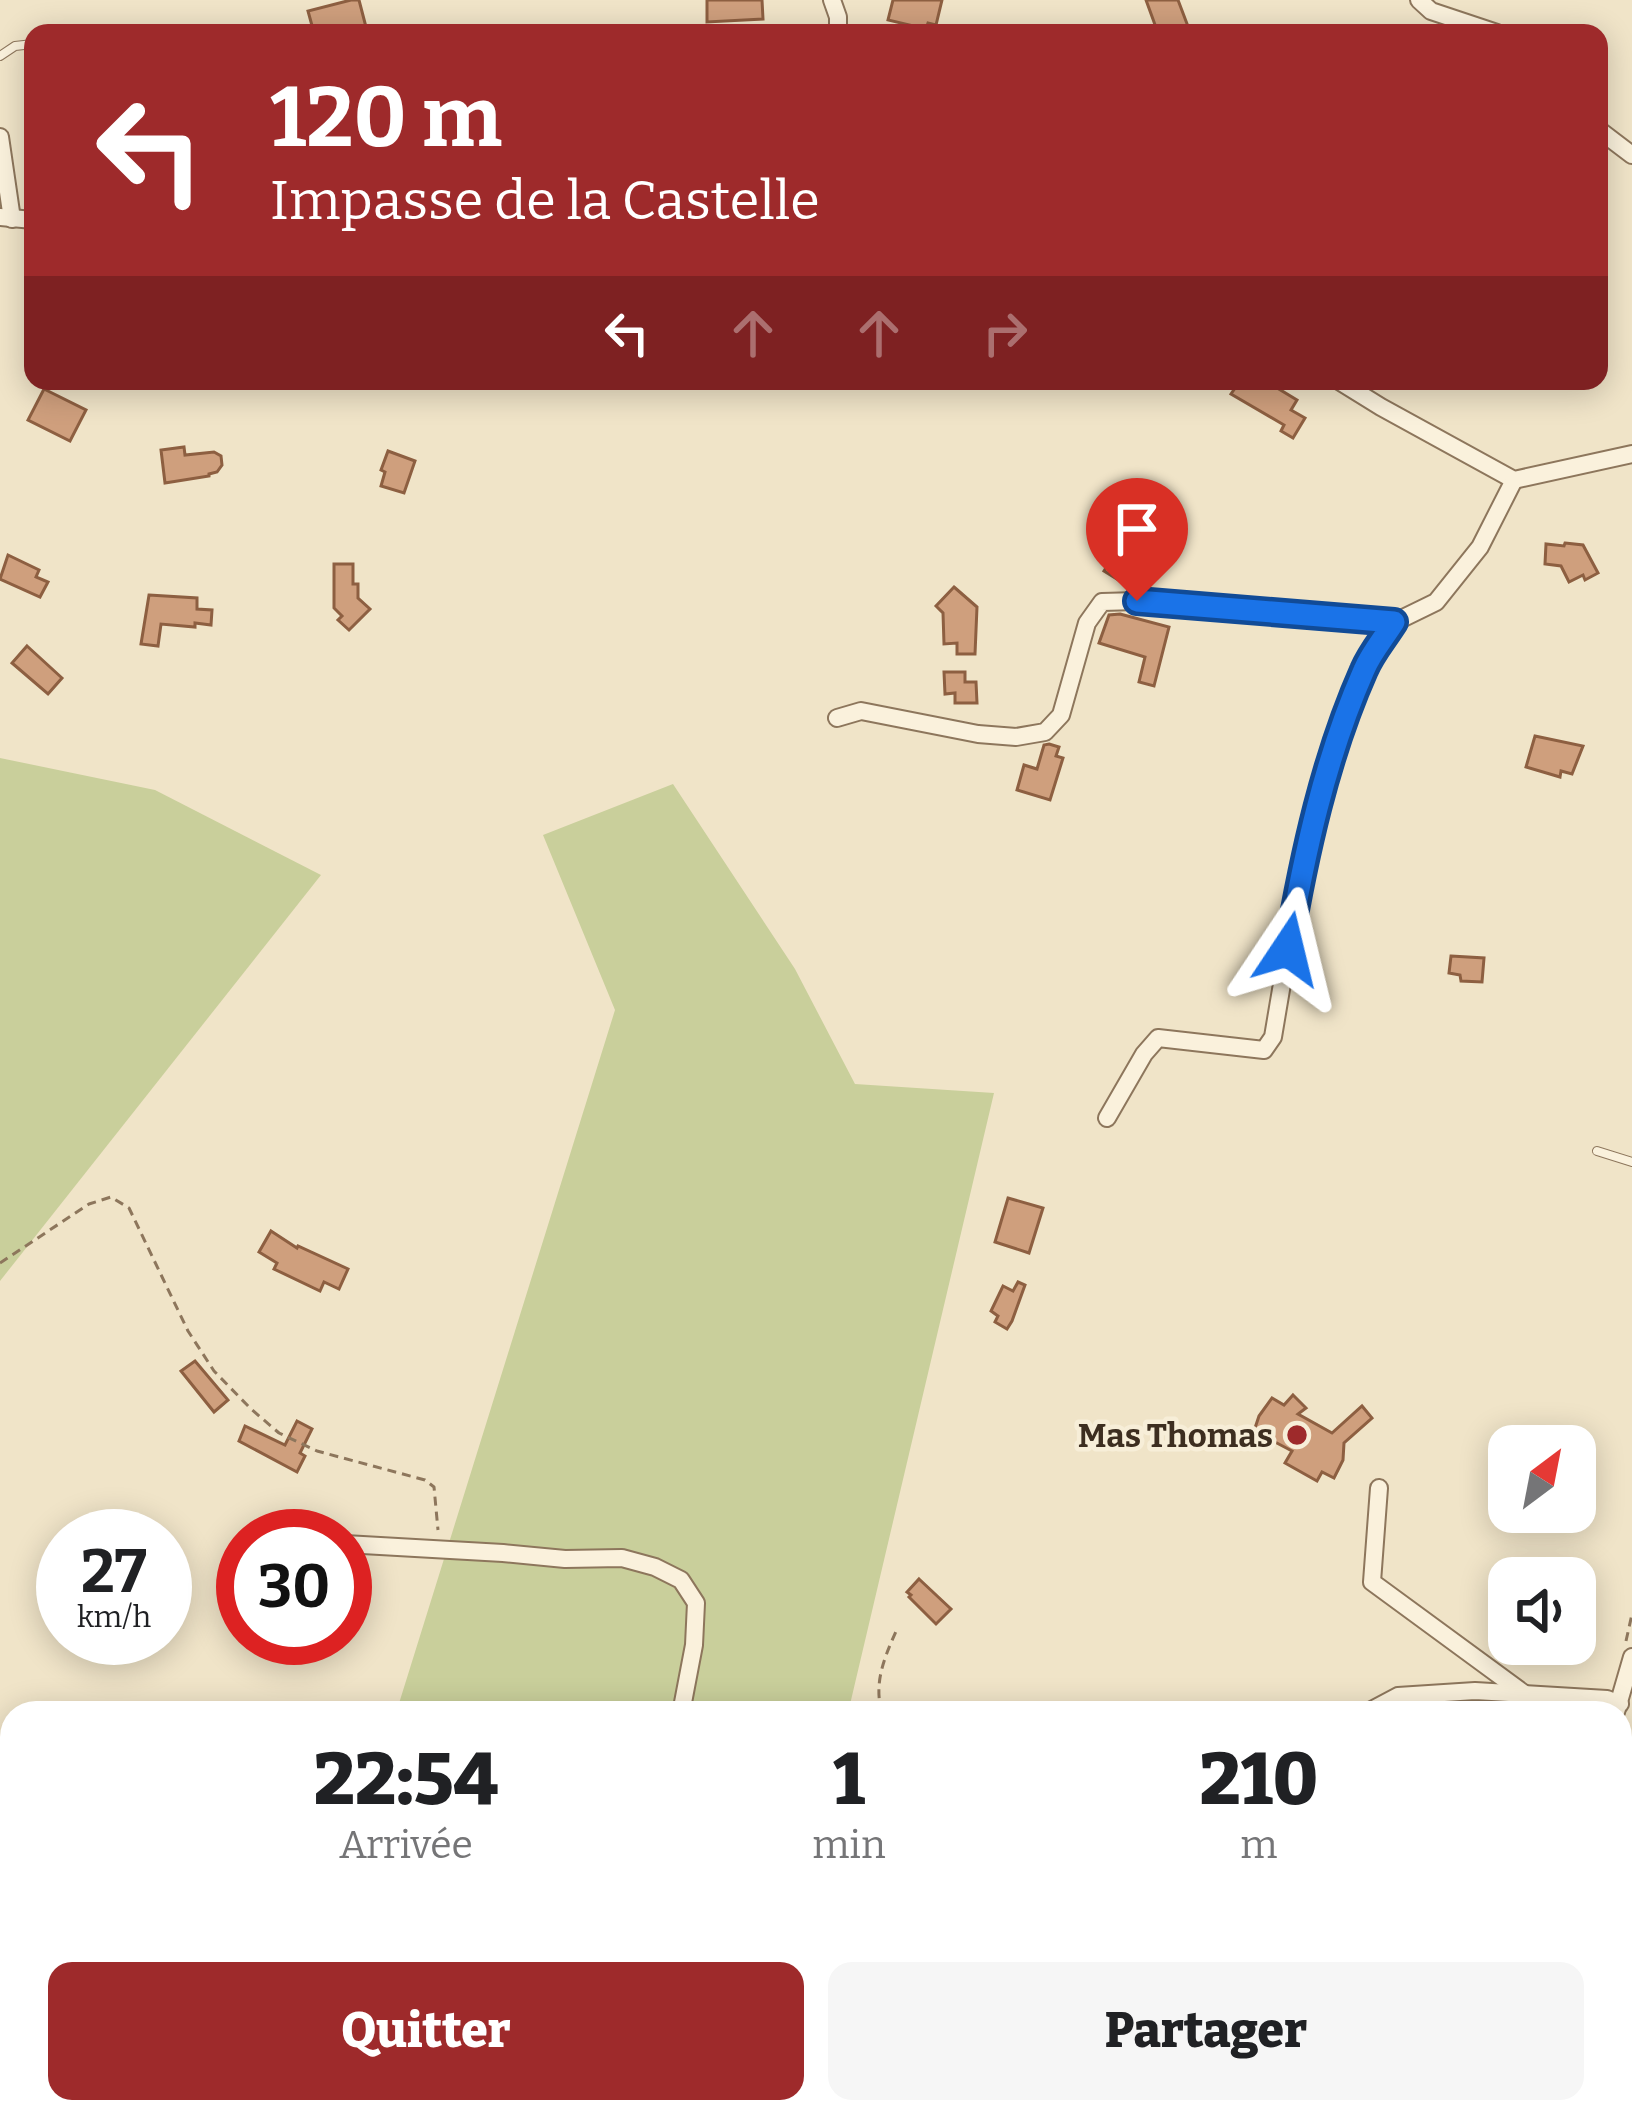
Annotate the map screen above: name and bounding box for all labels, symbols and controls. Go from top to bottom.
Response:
text: 120 m [270,67,502,168]
icon: left [72,72,228,228]
text: Impasse de la Castelle [270,169,820,233]
icon: left [594,300,660,366]
icon: ahead [720,300,786,366]
icon: ahead [846,300,912,366]
icon: right [972,300,1038,366]
pin [1086,478,1188,601]
icon: arrive [1104,496,1170,562]
position arrow [1225,886,1351,1012]
place label: Mas Thomas [1078,1416,1273,1456]
marker: Mas Thomas [1284,1422,1310,1448]
north arrow [1488,1425,1596,1533]
map controls [1488,1425,1596,1665]
speed limit sign: 30 [216,1509,372,1665]
text: 27 [81,1536,147,1608]
button: sound [1488,1557,1596,1665]
text: km/h [77,1599,151,1635]
text: 22:54 [314,1737,498,1823]
text: 1 [833,1737,865,1823]
text: 210 [1200,1737,1318,1823]
text: Arrivée [339,1822,473,1868]
text: min [812,1822,886,1868]
text: m [1240,1822,1277,1868]
button: Quitter [48,1962,804,2100]
button: Partager [828,1962,1584,2100]

